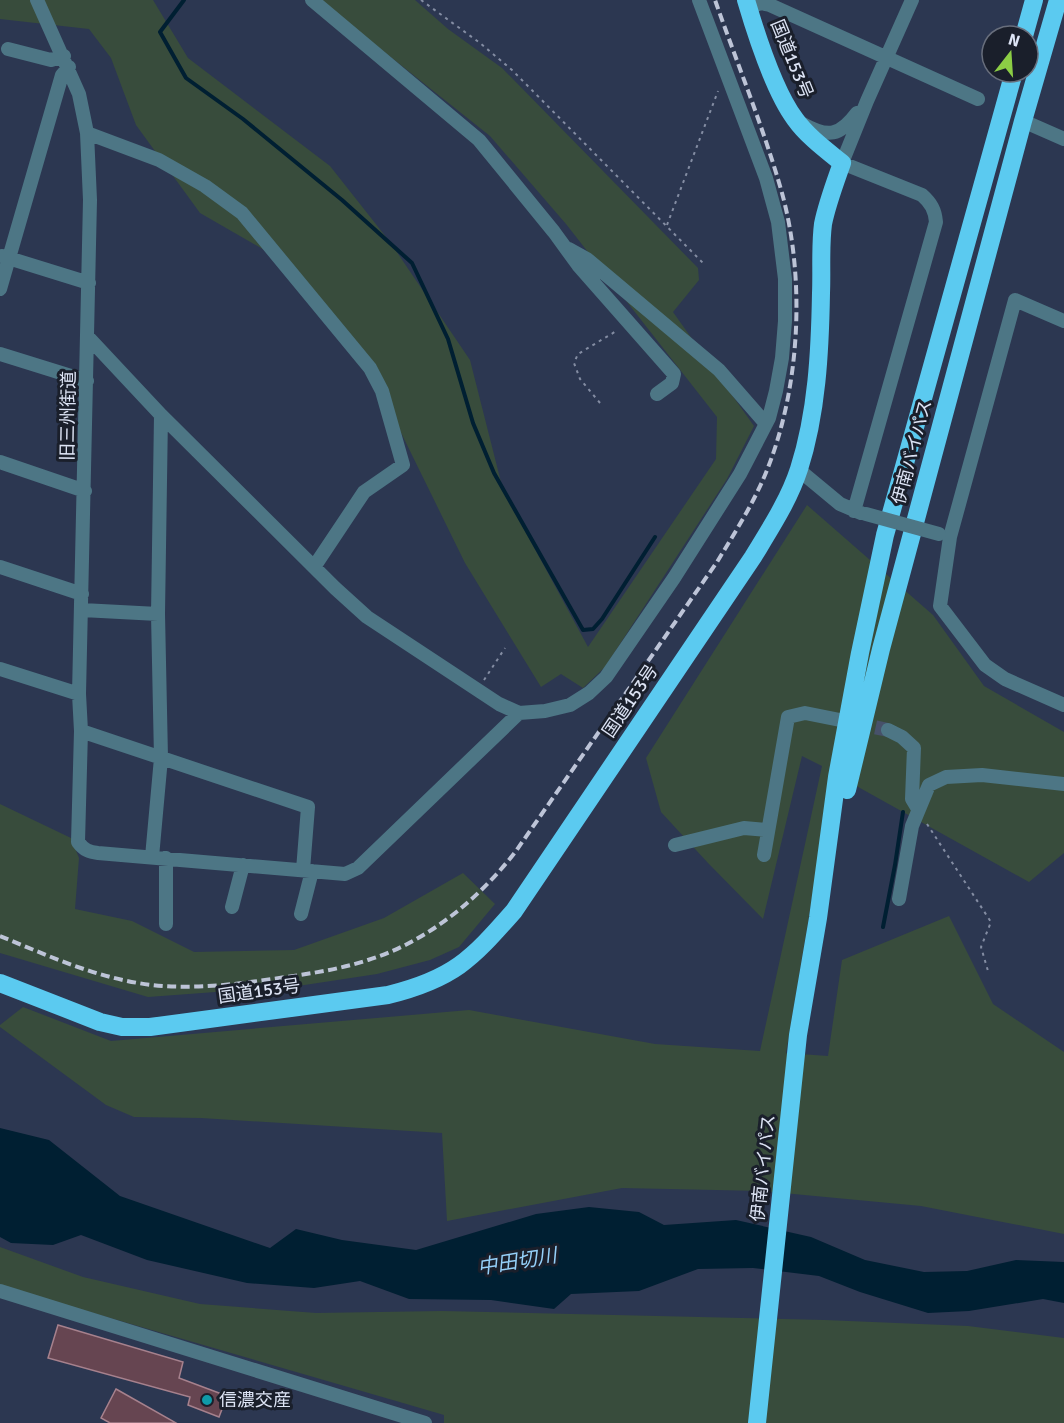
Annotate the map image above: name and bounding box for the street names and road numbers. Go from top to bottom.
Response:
street label: 国道153号 [766,16,818,102]
street label: 旧三州街道 [56,371,80,461]
street label: 伊南バイパス [887,397,937,507]
street label: 国道153号 [598,660,662,742]
street label: 国道153号 [216,974,302,1008]
street label: 伊南バイパス [746,1113,780,1223]

